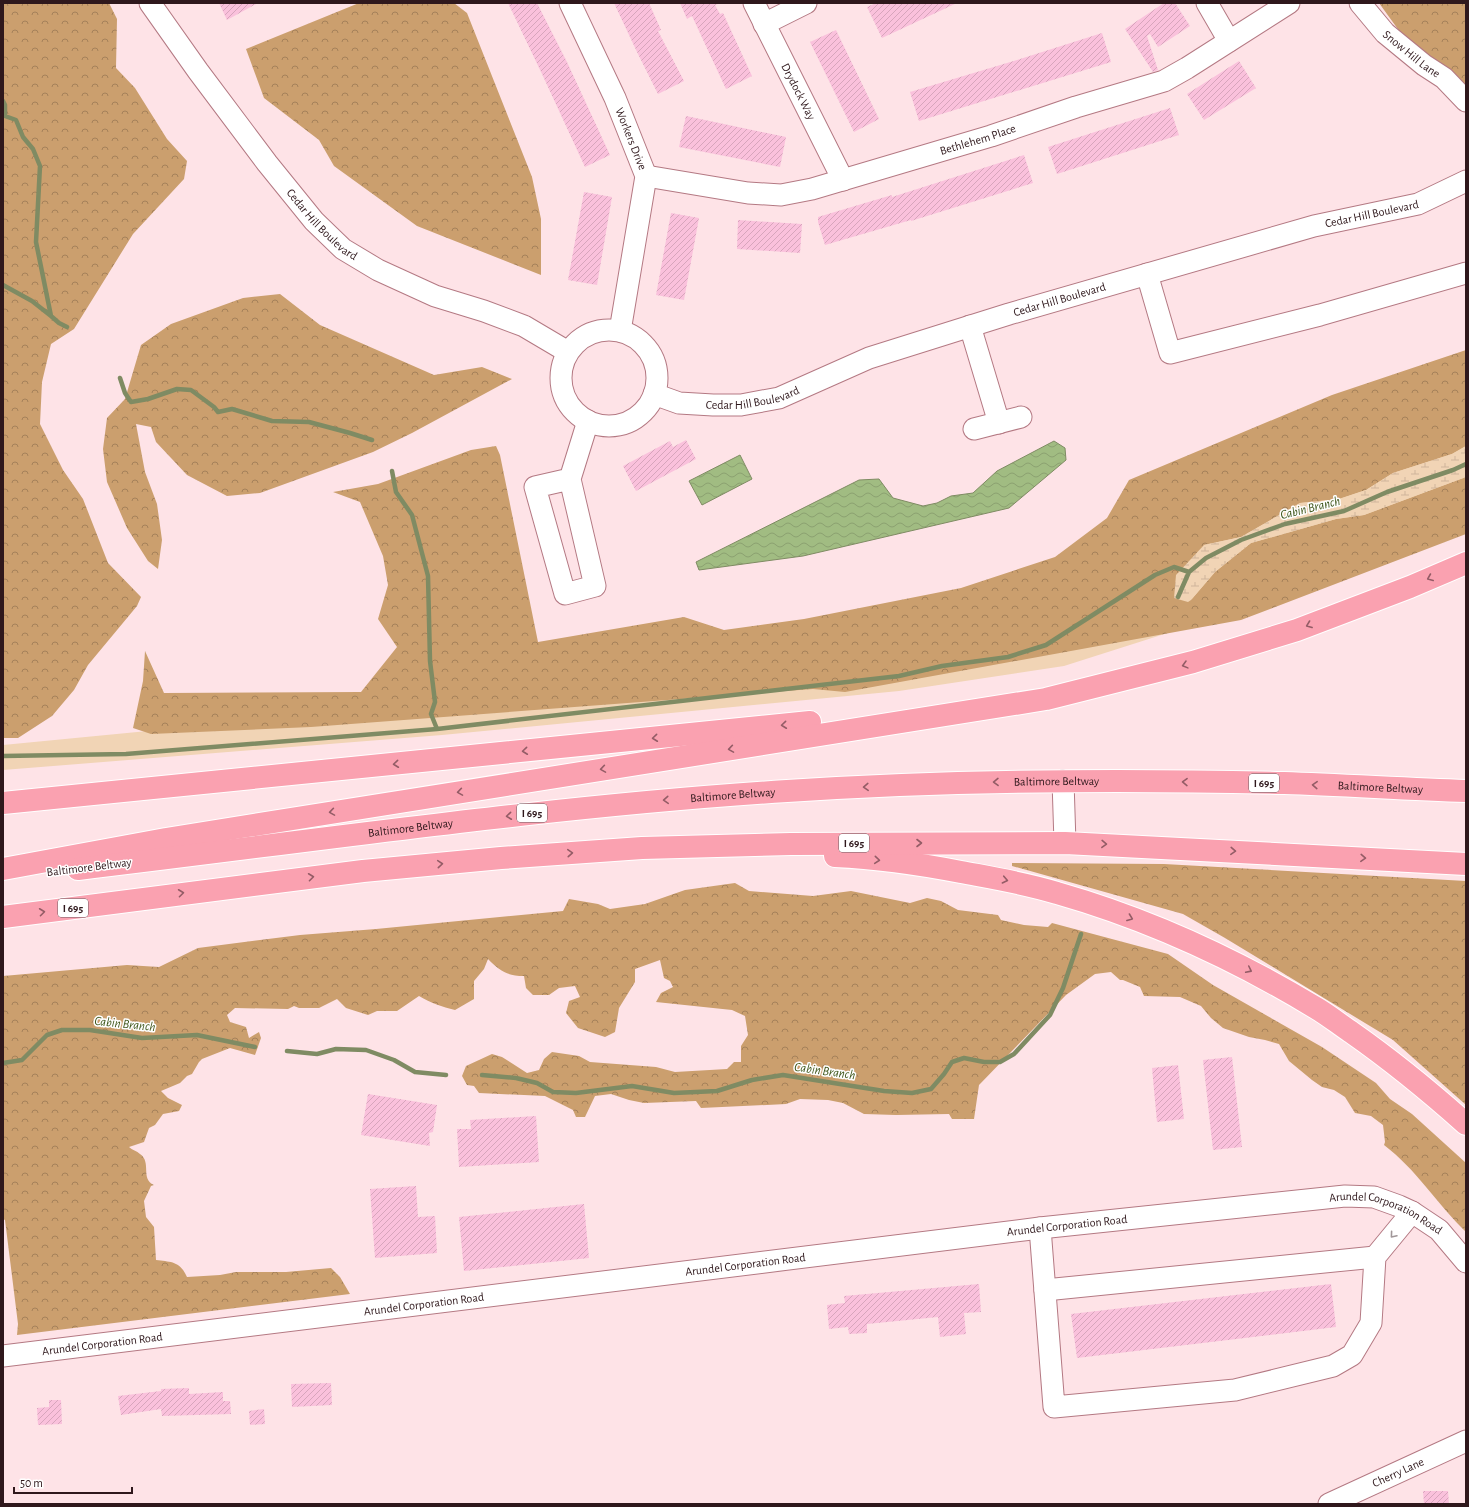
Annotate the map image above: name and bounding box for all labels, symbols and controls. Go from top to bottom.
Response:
street label: Snow Hill Lane [1381,28,1442,80]
street label: Drydock Way [779,61,818,122]
street label: Workers Drive [613,106,649,172]
street label: Bethlehem Place [938,122,1017,157]
street label: Cedar Hill Boulevard [284,186,359,262]
street label: Cedar Hill Boulevard [1324,198,1420,230]
street label: Cedar Hill Boulevard [1012,280,1107,318]
street label: Cedar Hill Boulevard [705,384,801,411]
water label: Cabin Branch [1279,495,1342,522]
one-way arrow [1427,574,1434,582]
one-way arrow [1305,621,1312,629]
one-way arrow [1182,660,1188,668]
one-way arrow [781,720,787,729]
one-way arrow [652,733,658,742]
one-way arrow [728,744,734,753]
one-way arrow [522,746,528,755]
one-way arrow [393,759,399,768]
one-way arrow [600,764,606,773]
road number: I 695 [1249,774,1279,792]
street label: Baltimore Beltway [1014,775,1099,788]
one-way arrow [1182,777,1188,786]
one-way arrow [993,778,999,787]
street label: Baltimore Beltway [1337,779,1423,796]
one-way arrow [1312,780,1318,789]
one-way arrow [863,783,869,792]
street label: Baltimore Beltway [690,786,776,804]
one-way arrow [457,787,464,796]
one-way arrow [663,796,669,805]
road number: I 695 [517,804,547,822]
one-way arrow [329,807,335,816]
one-way arrow [506,811,512,820]
street label: Baltimore Beltway [367,817,454,839]
road number: I 695 [839,834,869,852]
one-way arrow [916,839,922,847]
one-way arrow [1101,840,1107,849]
one-way arrow [1230,846,1236,855]
one-way arrow [567,849,573,858]
one-way arrow [1360,853,1366,862]
one-way arrow [874,855,880,864]
street label: Baltimore Beltway [46,856,132,879]
one-way arrow [437,859,443,868]
one-way arrow [308,873,314,882]
one-way arrow [1002,875,1009,884]
one-way arrow [178,889,184,898]
road number: I 695 [58,899,88,917]
one-way arrow [39,908,45,917]
one-way arrow [1126,913,1133,921]
one-way arrow [1244,965,1252,973]
water label: Cabin Branch [94,1015,156,1034]
water label: Cabin Branch [793,1061,856,1082]
street label: Arundel Corporation Road [1328,1190,1445,1236]
street label: Arundel Corporation Road [1006,1213,1128,1238]
one-way arrow [1391,1230,1398,1238]
street label: Arundel Corporation Road [685,1251,806,1278]
street label: Arundel Corporation Road [363,1291,485,1317]
street label: Arundel Corporation Road [41,1330,163,1357]
street label: Cherry Lane [1370,1455,1426,1489]
scale bar [14,1469,132,1495]
text: 50 m [20,1477,43,1489]

